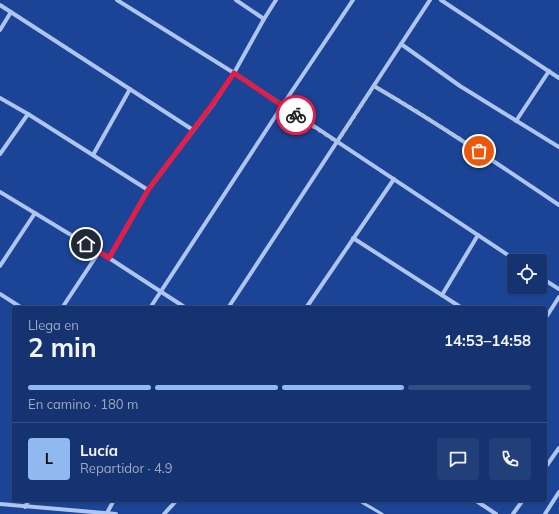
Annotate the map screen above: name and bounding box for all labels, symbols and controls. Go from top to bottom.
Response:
courier [276,95,316,135]
icon: bike [285,104,307,126]
pin [462,134,496,168]
icon: bag [468,140,490,162]
pin [69,227,103,261]
icon: home [75,233,97,255]
map controls [507,254,547,294]
button: locate [507,254,547,294]
text: Llega en [28,317,79,333]
text: 2 min [28,331,97,364]
text: 14:53–14:58 [444,331,531,350]
text: En camino · 180 m [28,396,138,412]
button: chat [437,438,479,480]
button: phone [489,438,531,480]
text: Lucía [80,441,118,460]
text: L [45,449,53,468]
text: Repartidor · 4.9 [80,460,173,476]

